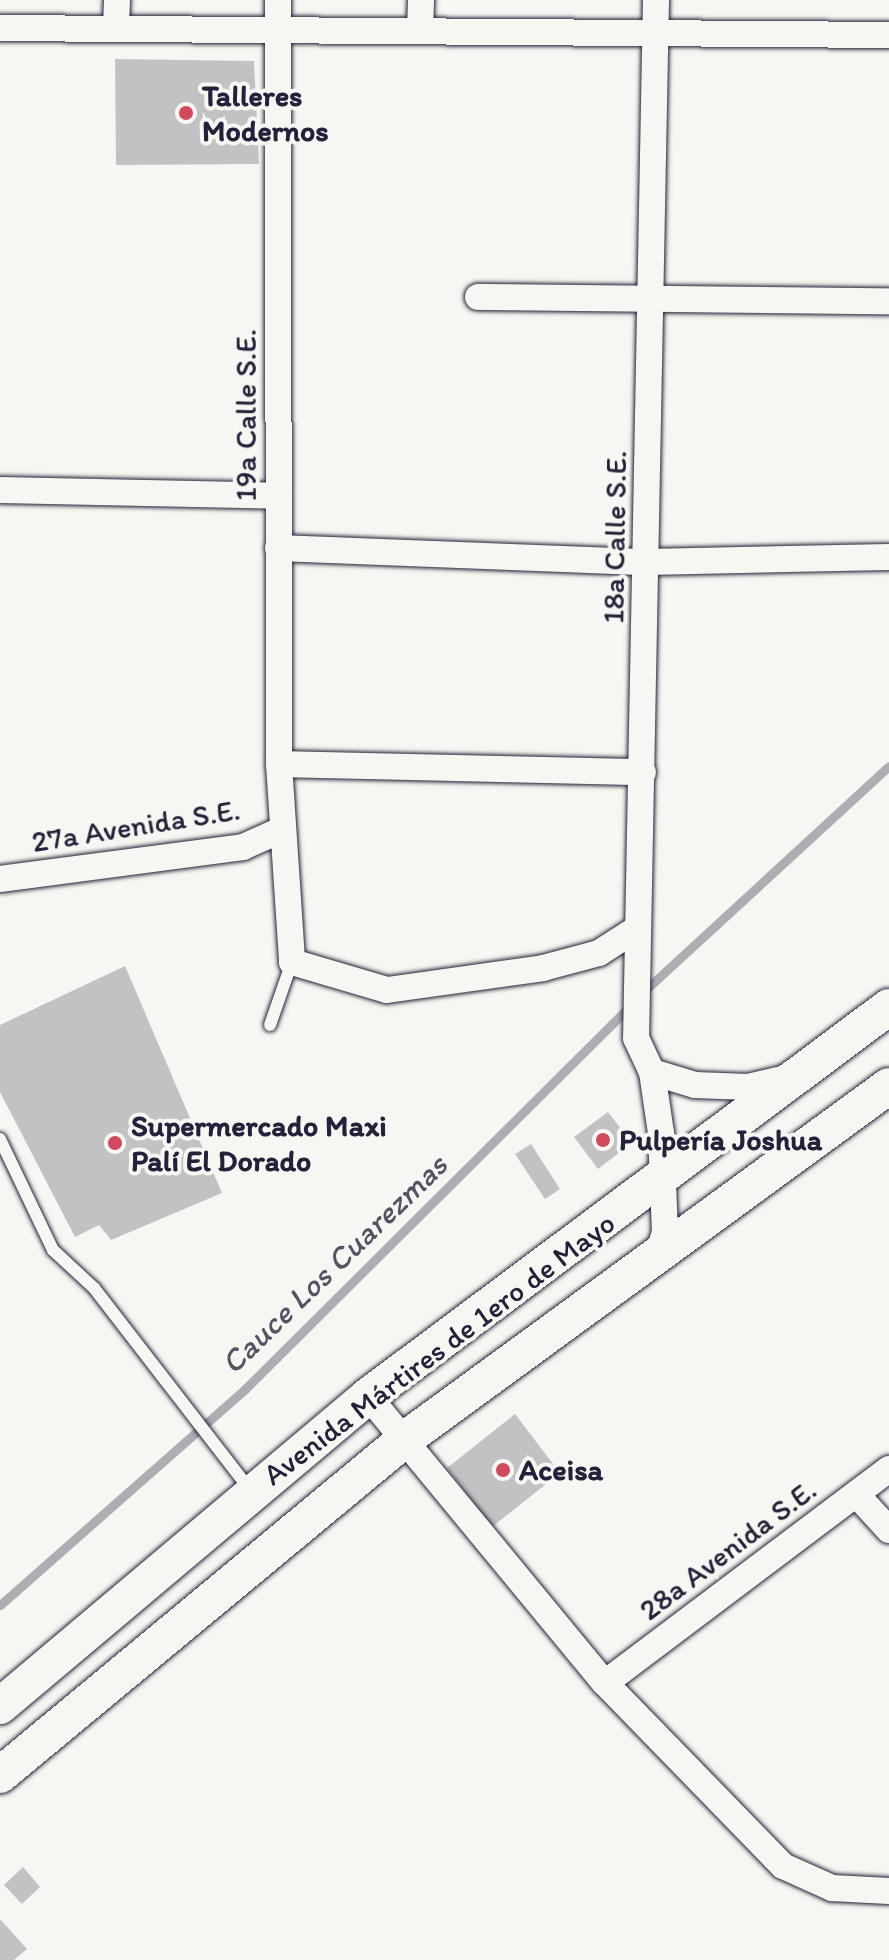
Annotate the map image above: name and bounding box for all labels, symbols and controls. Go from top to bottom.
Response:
place label: Talleres Modernos [202,78,329,148]
marker: Talleres Modernos [177,104,195,122]
street label: 19a Calle S.E. [228,328,264,502]
street label: 18a Calle S.E. [595,450,635,624]
street label: 27a Avenida S.E. [29,792,243,860]
place label: Supermercado Maxi Palí El Dorado [131,1108,387,1178]
place label: Pulpería Joshua [619,1122,822,1158]
marker: Pulpería Joshua [594,1131,612,1149]
marker: Supermercado Maxi Palí El Dorado [106,1134,124,1152]
water label: Cauce Los Cuarezmas [213,1146,455,1382]
street label: Avenida Mártires de 1ero de Mayo [256,1205,622,1493]
place label: Aceisa [519,1452,603,1488]
marker: Aceisa [494,1461,512,1479]
street label: 28a Avenida S.E. [632,1472,824,1628]

